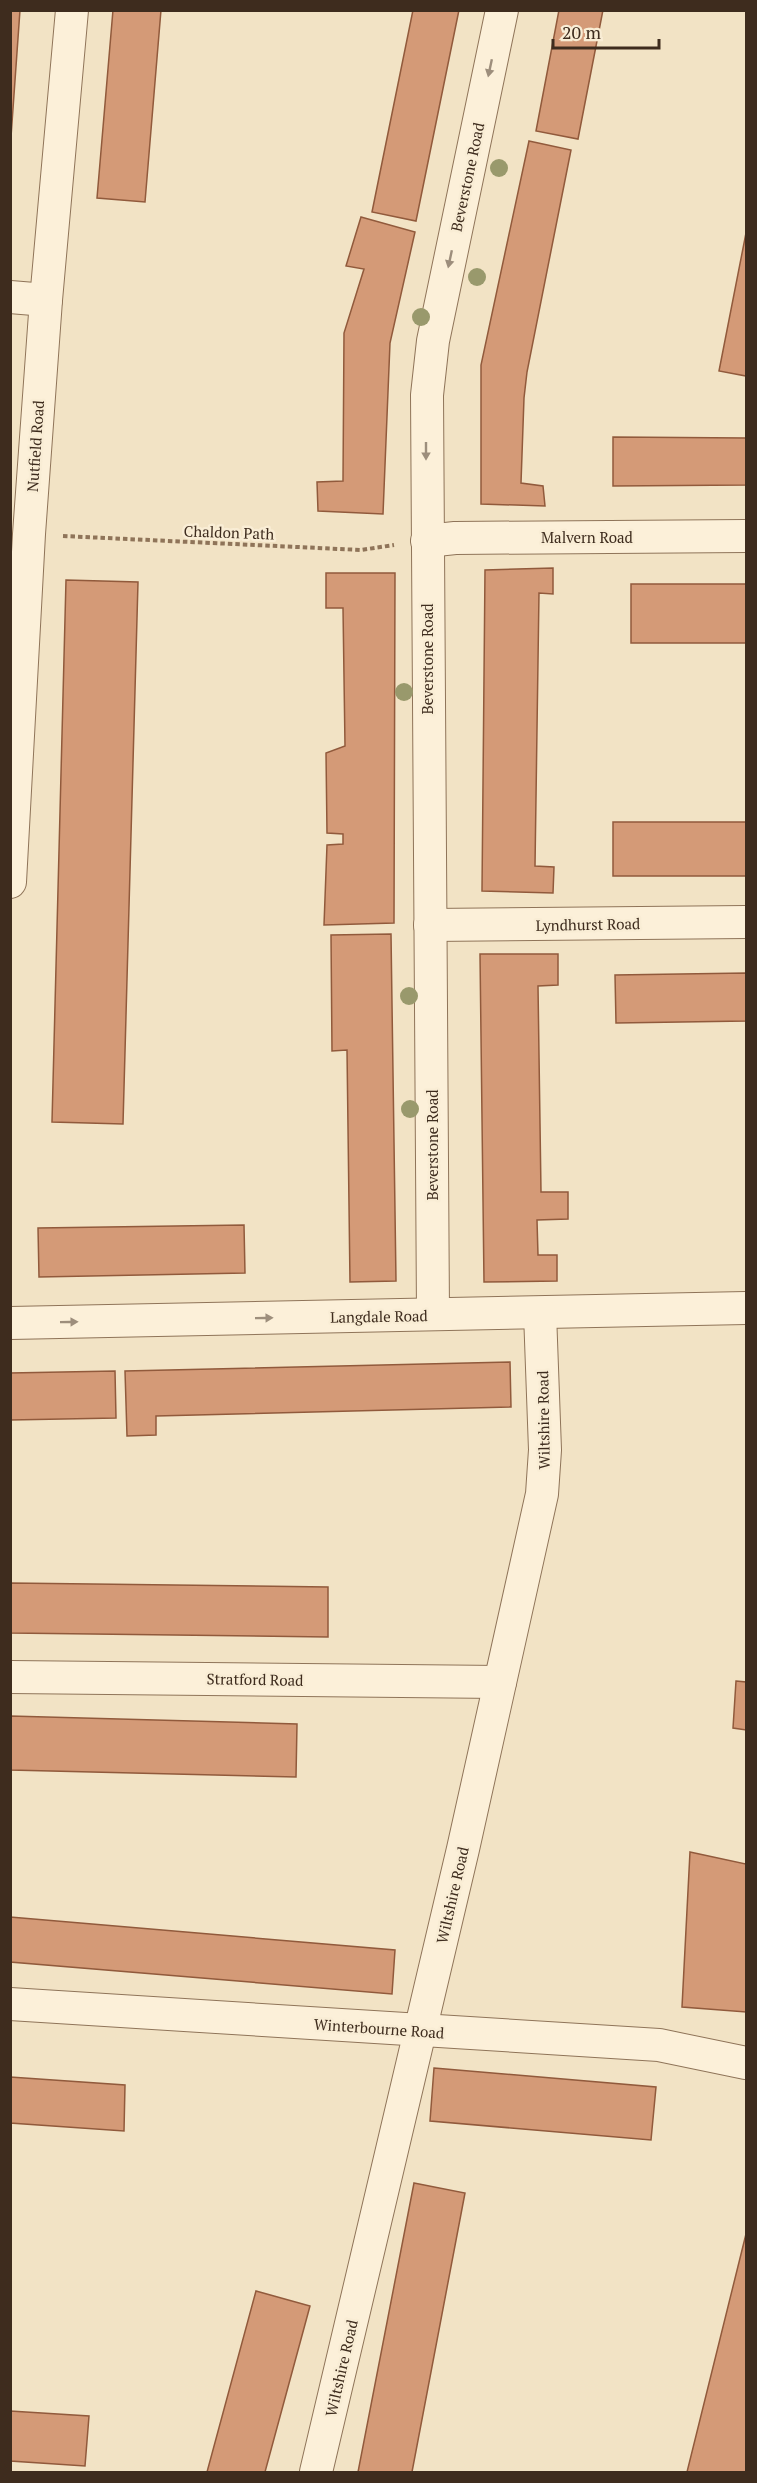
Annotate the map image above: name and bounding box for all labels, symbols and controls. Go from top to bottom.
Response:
scale bar [553,12,660,50]
text: 20 m [562,20,602,44]
one-way arrow [485,58,495,77]
street label: Beverstone Road [446,121,488,233]
one-way arrow [445,249,454,268]
street label: Nutfield Road [22,400,48,492]
one-way arrow [421,442,431,461]
street label: Chaldon Path [183,520,275,544]
street label: Malvern Road [541,527,633,547]
street label: Beverstone Road [417,603,437,715]
street label: Lyndhurst Road [535,913,641,935]
street label: Beverstone Road [422,1089,442,1201]
street label: Langdale Road [330,1305,428,1327]
one-way arrow [254,1313,273,1323]
one-way arrow [59,1317,78,1327]
street label: Wiltshire Road [532,1370,554,1470]
street label: Stratford Road [206,1668,304,1690]
street label: Wiltshire Road [431,1845,473,1945]
street label: Winterbourne Road [313,2013,445,2043]
street label: Wiltshire Road [320,2318,362,2418]

